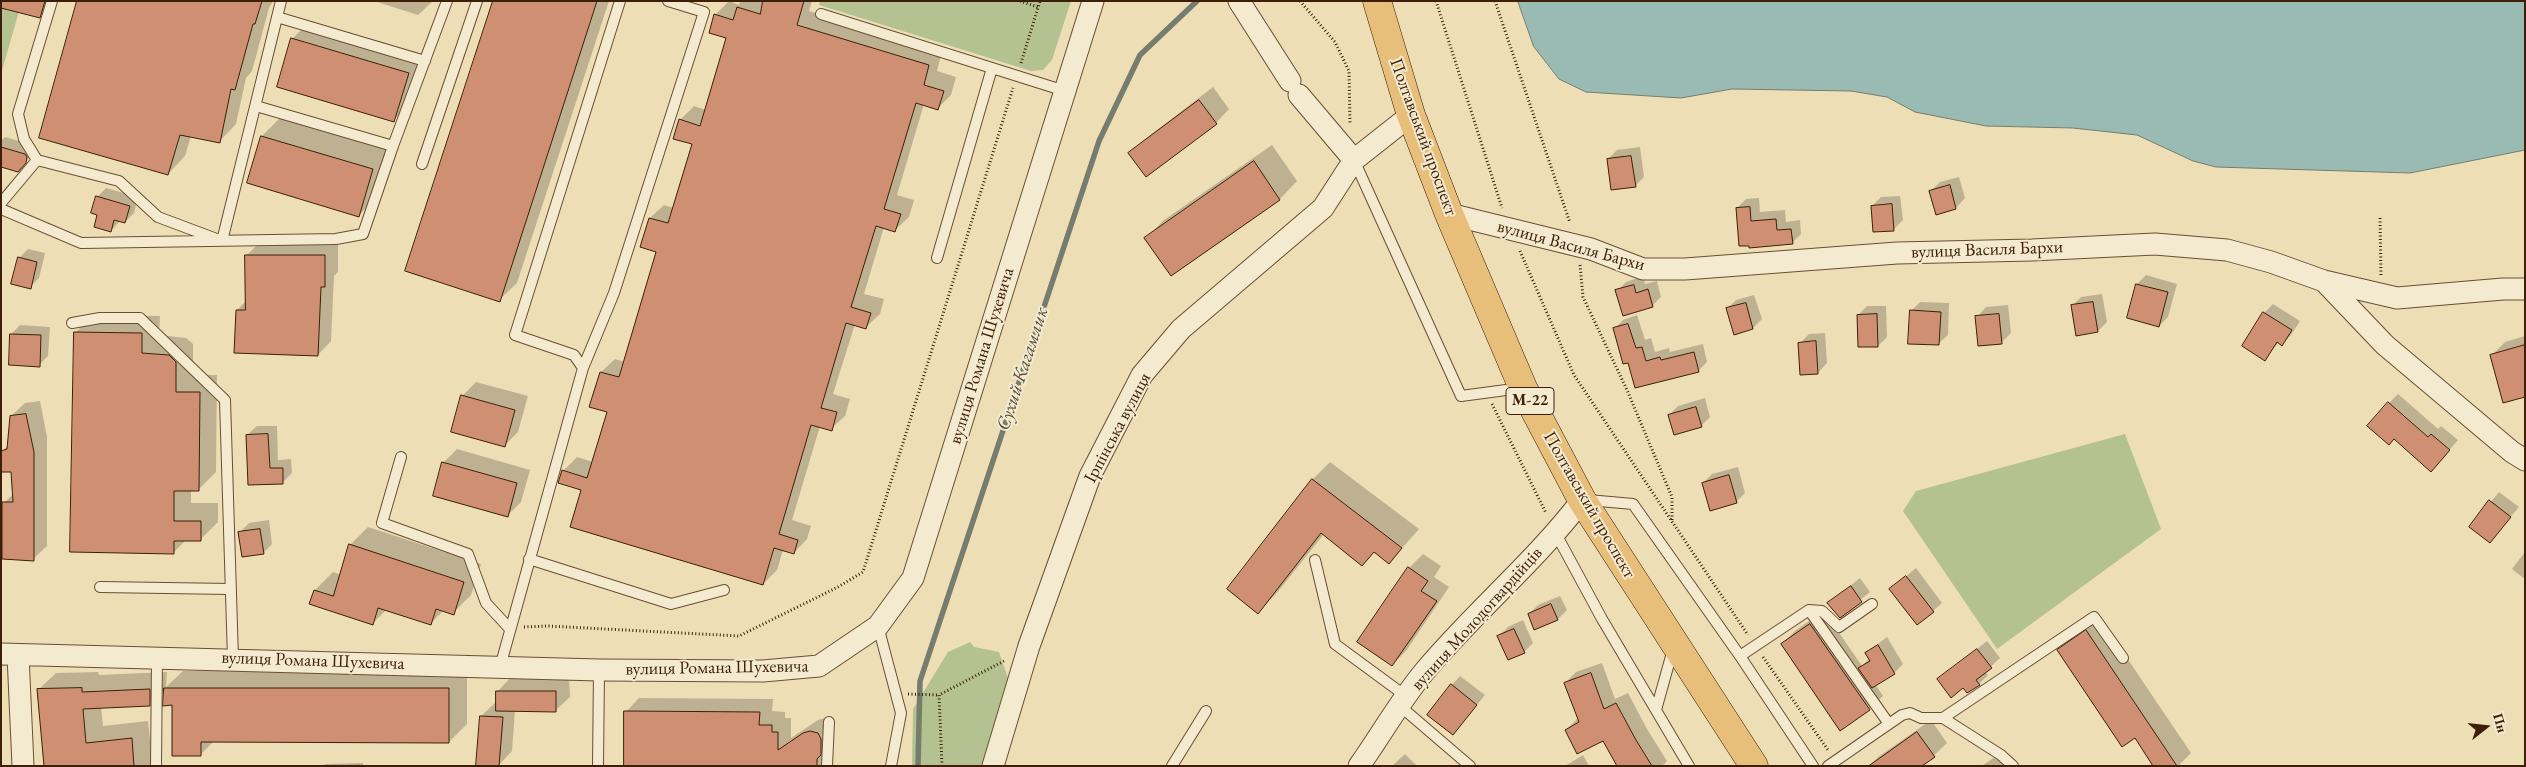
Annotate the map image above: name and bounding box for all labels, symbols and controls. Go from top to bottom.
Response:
street label: Полтавський проспект [1384,55,1462,219]
street label: вулиця Василя Бархи [1495,216,1647,276]
street label: вулиця Василя Бархи [1911,237,2063,263]
street label: вулиця Романа Шухевича [945,265,1019,447]
water label: Сухий Кагамлик [992,305,1054,433]
street label: Ірпінська вулиця [1080,369,1156,487]
road number: М-22 [1506,388,1554,414]
street label: Полтавський проспект [1538,428,1640,582]
street label: вулиця Молодогвардійців [1407,543,1547,695]
street label: вулиця Романа Шухевича [221,647,405,675]
street label: вулиця Романа Шухевича [625,656,809,680]
north arrow [2461,702,2511,752]
text: Пн [2489,711,2512,735]

